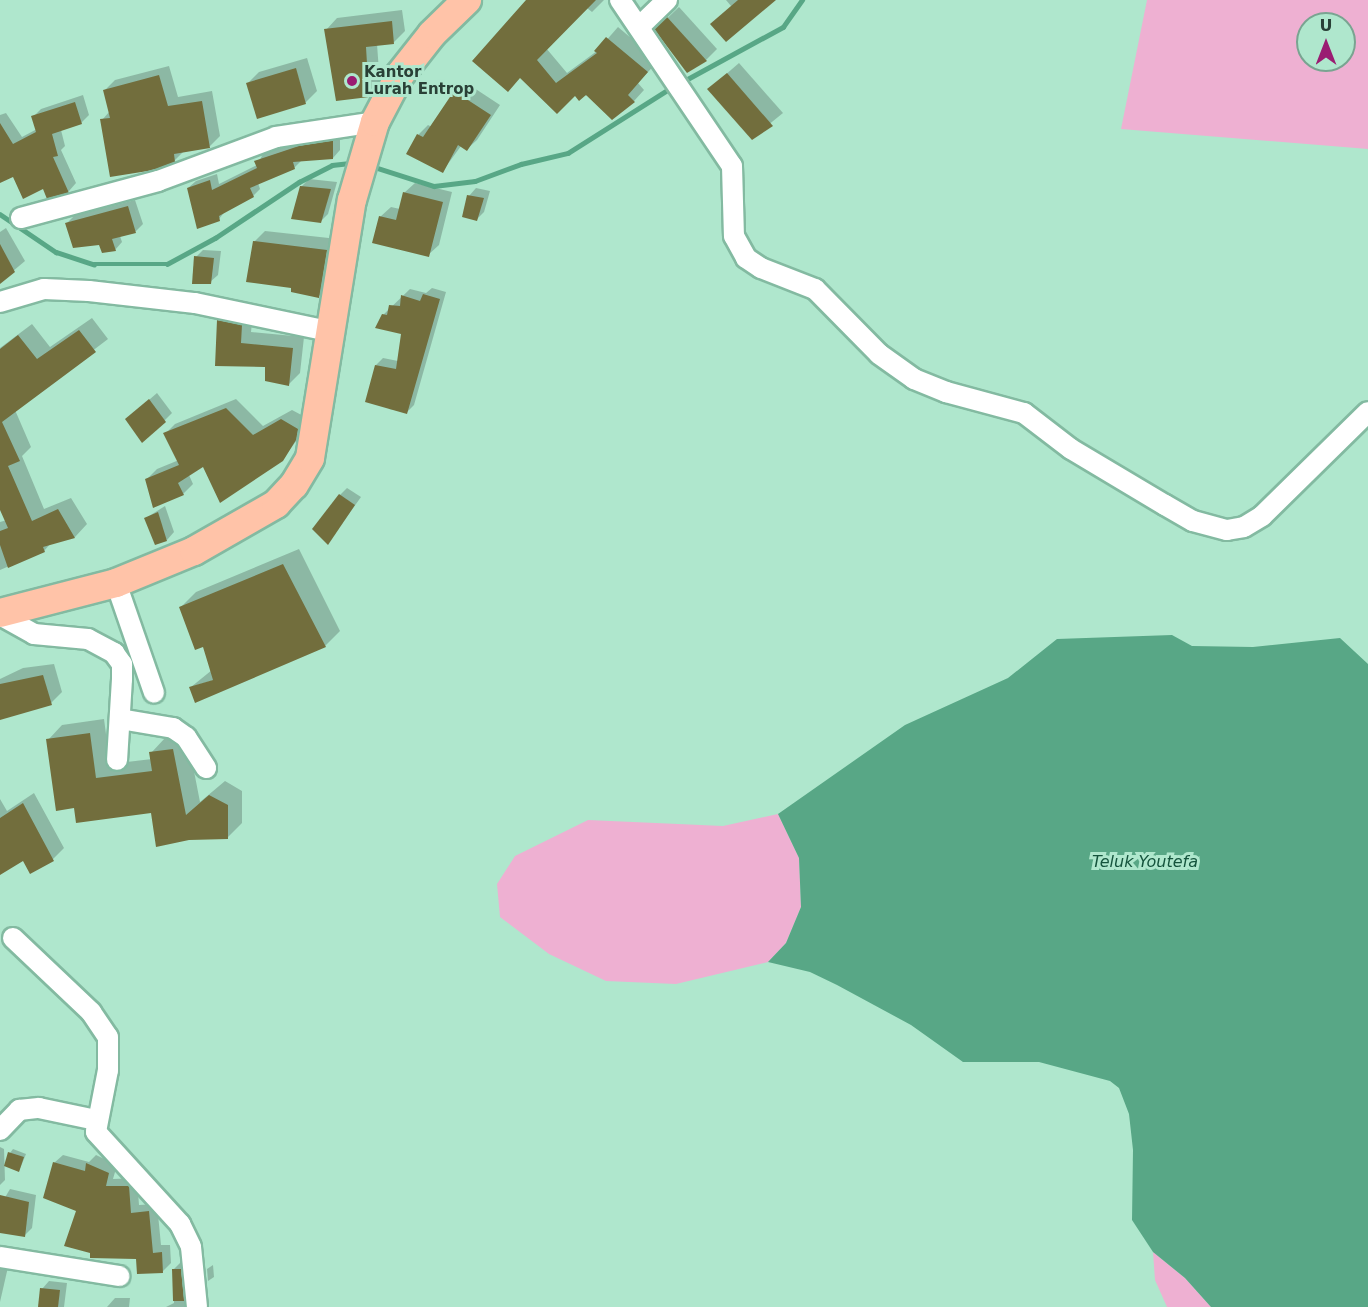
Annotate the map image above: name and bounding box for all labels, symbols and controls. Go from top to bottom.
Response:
north arrow [1296,12,1356,72]
text: U [1320,16,1333,35]
place label: Kantor Lurah Entrop [364,63,474,98]
marker: Kantor Lurah Entrop [345,74,359,88]
water label: Teluk Youtefa [1092,852,1198,872]

